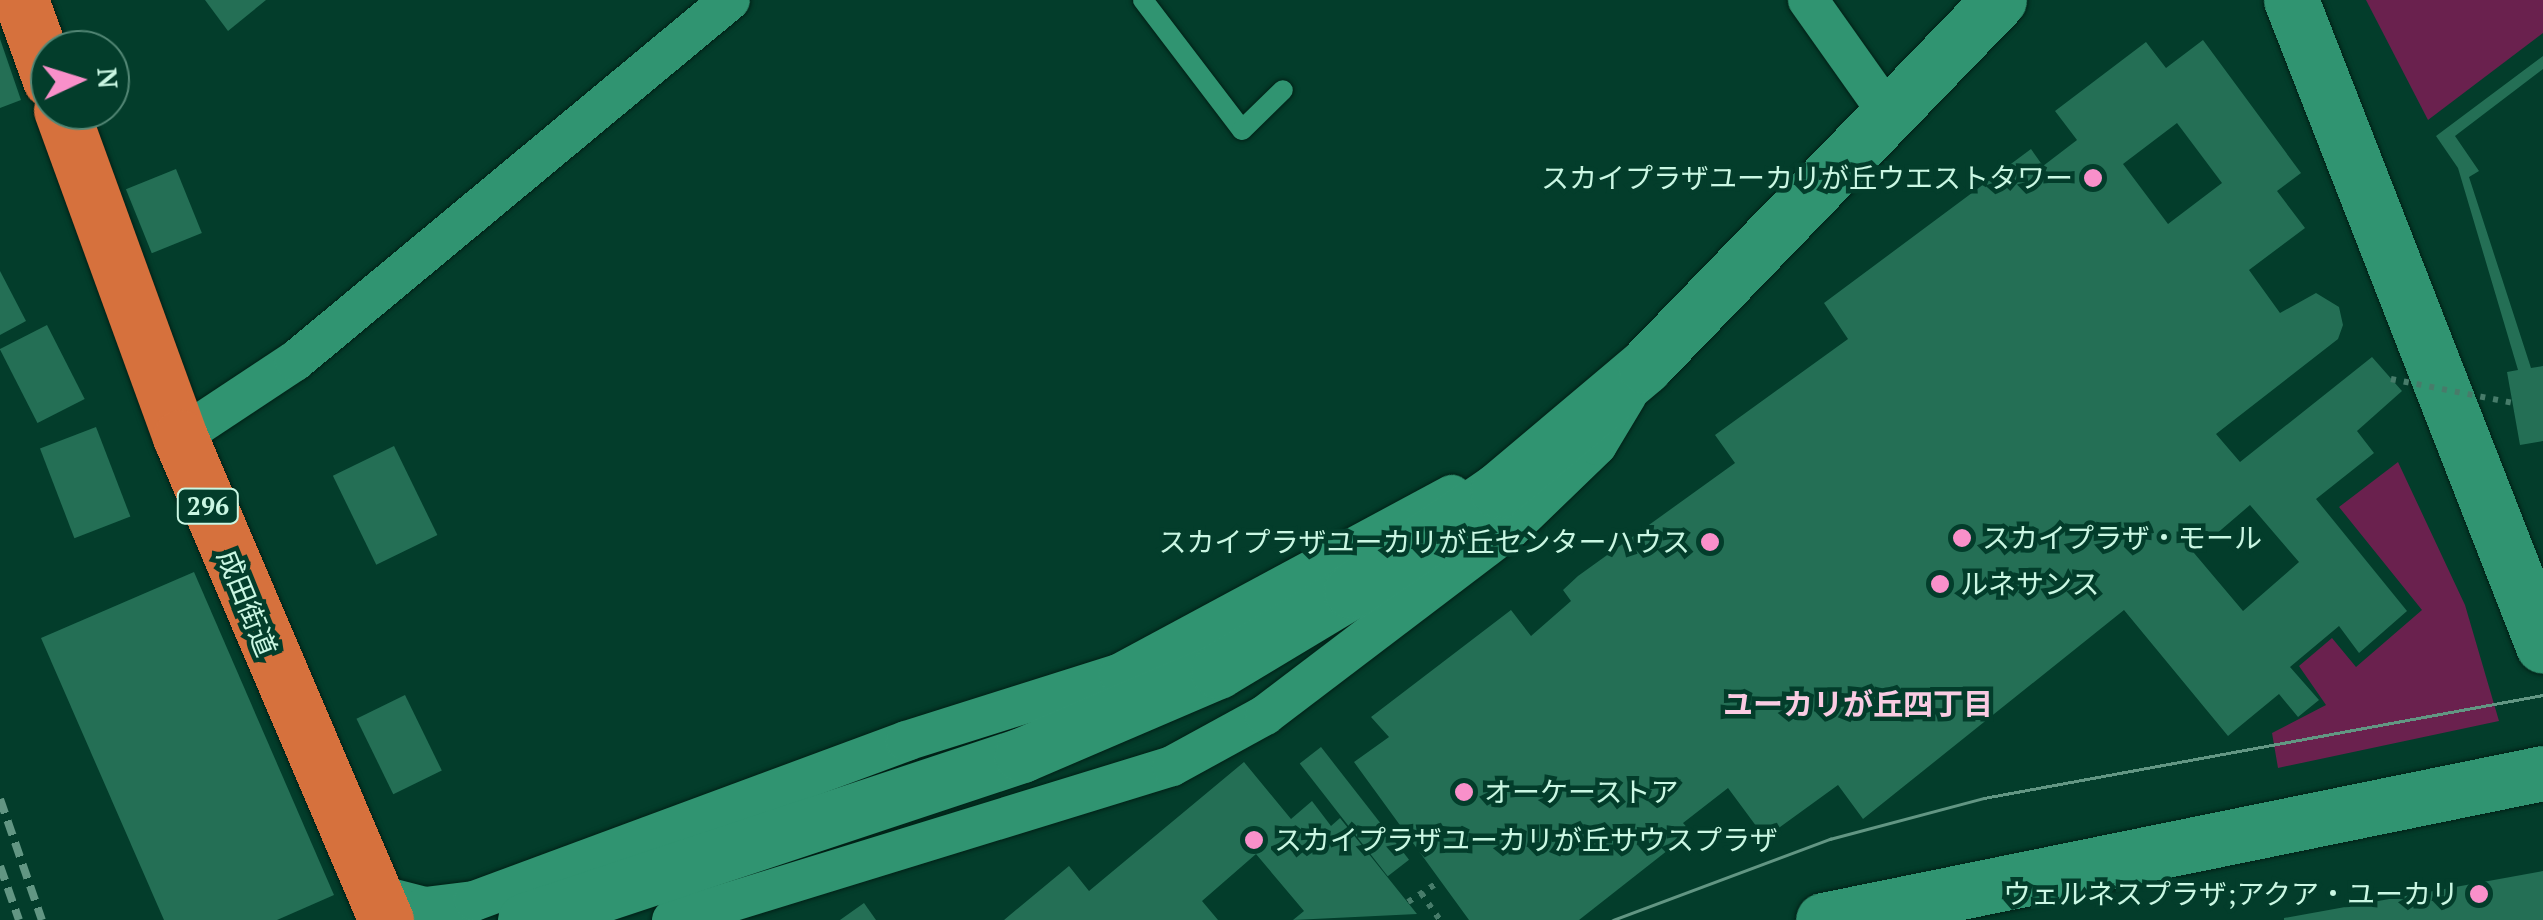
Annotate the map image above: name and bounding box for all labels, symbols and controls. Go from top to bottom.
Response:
north arrow [30,30,130,130]
text: N [89,66,128,90]
place label: スカイプラザユーカリが丘ウエストタワー [1541,161,2073,195]
marker: スカイプラザユーカリが丘ウエストタワー [2082,167,2104,189]
road number: 296 [176,486,240,526]
place label: スカイプラザ・モール [1982,521,2262,555]
place label: スカイプラザユーカリが丘センターハウス [1158,525,1690,559]
marker: スカイプラザ・モール [1951,527,1973,549]
marker: スカイプラザユーカリが丘センターハウス [1699,531,1721,553]
street label: 成田街道 [210,545,284,661]
place label: ルネサンス [1960,567,2100,601]
marker: ルネサンス [1929,573,1951,595]
district label: ユーカリが丘四丁目 [1723,686,1993,722]
place label: オーケーストア [1484,775,1680,809]
marker: オーケーストア [1453,781,1475,803]
place label: スカイプラザユーカリが丘サウスプラザ [1274,823,1778,857]
marker: スカイプラザユーカリが丘サウスプラザ [1243,829,1265,851]
place label: ウェルネスプラザ;アクア・ユーカリ [2002,877,2459,911]
marker: ウェルネスプラザ;アクア・ユーカリ [2468,883,2490,905]

